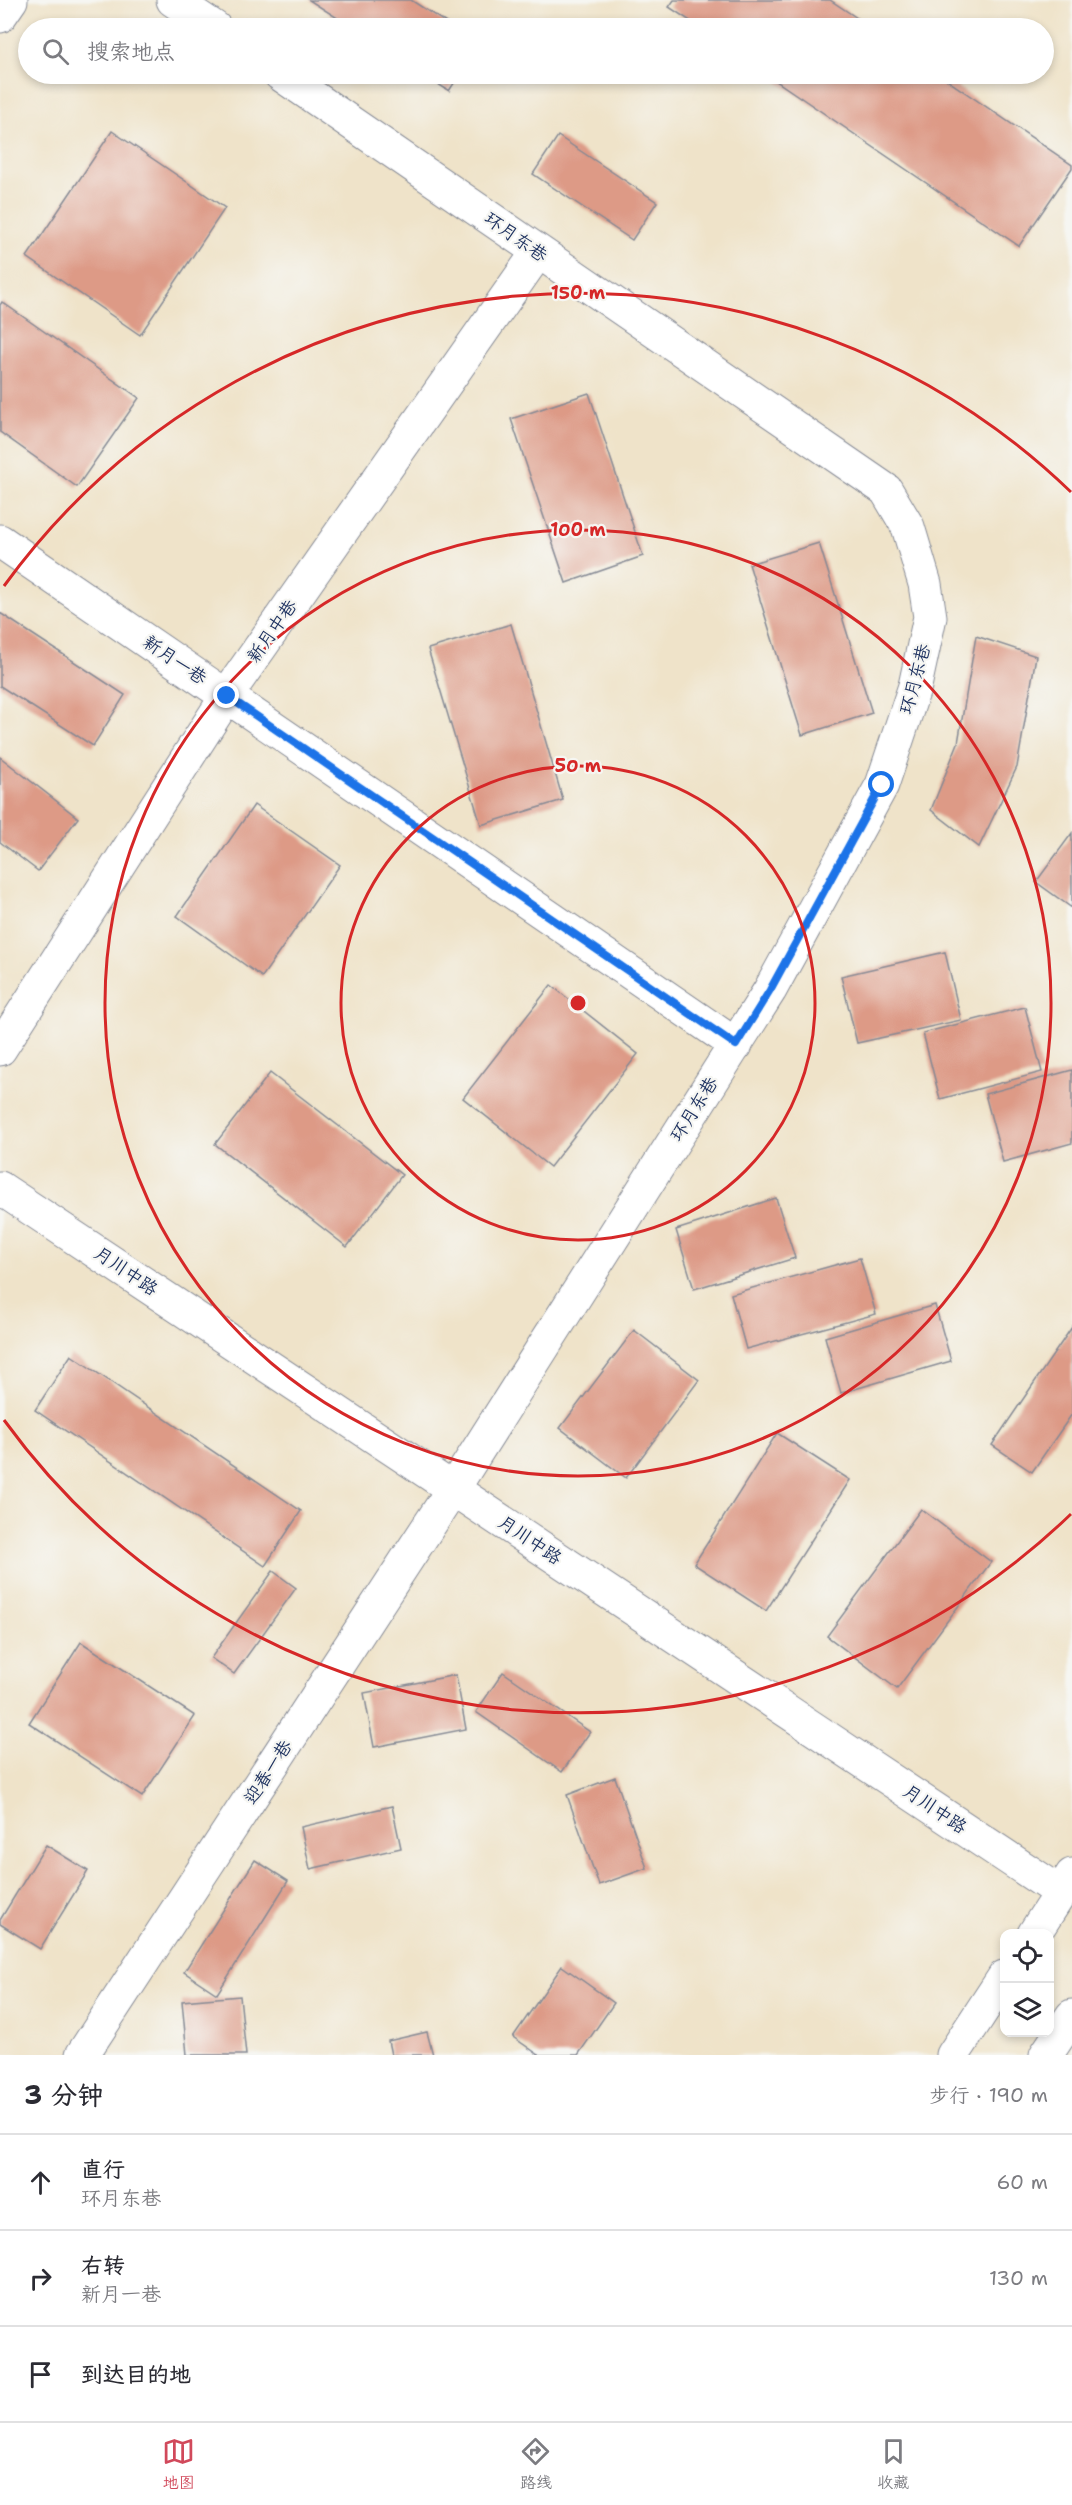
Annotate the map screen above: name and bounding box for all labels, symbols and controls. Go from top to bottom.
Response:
search box [18,18,1054,84]
icon: search [39,35,72,68]
text: 搜索地点 [87,37,175,66]
street label: 环月东巷 [480,207,552,267]
text: 150 m [551,281,606,305]
text: 100 m [550,518,606,542]
street label: 新月中巷 [242,595,302,667]
street label: 新月一巷 [138,630,212,690]
street label: 环月东巷 [894,641,936,717]
route end [213,682,239,708]
text: 50 m [555,754,602,778]
route start [868,771,894,797]
centre of rings [568,993,588,1013]
street label: 环月东巷 [665,1072,723,1146]
street label: 月川中路 [89,1241,163,1301]
street label: 月川中路 [493,1510,567,1570]
street label: 迎春一巷 [238,1735,298,1809]
street label: 月川中路 [898,1779,972,1839]
map controls [1000,1929,1054,2037]
button: locate [1000,1929,1054,1983]
button: layers [1000,1983,1054,2037]
text: 3 分钟 [24,2077,103,2112]
text: 步行 · 190 m [929,2082,1048,2108]
text: 直行 [81,2155,125,2184]
icon: ahead [24,2166,57,2199]
text: 60 m [996,2169,1048,2195]
text: 环月东巷 [81,2185,161,2211]
text: 右转 [81,2251,125,2280]
icon: right [24,2262,57,2295]
text: 130 m [989,2265,1048,2291]
text: 新月一巷 [81,2281,161,2307]
icon: arrive [24,2358,57,2391]
text: 到达目的地 [81,2360,191,2389]
tab: 地图 [162,2435,195,2493]
tab: 路线 [519,2435,552,2493]
tab: 收藏 [877,2435,910,2493]

